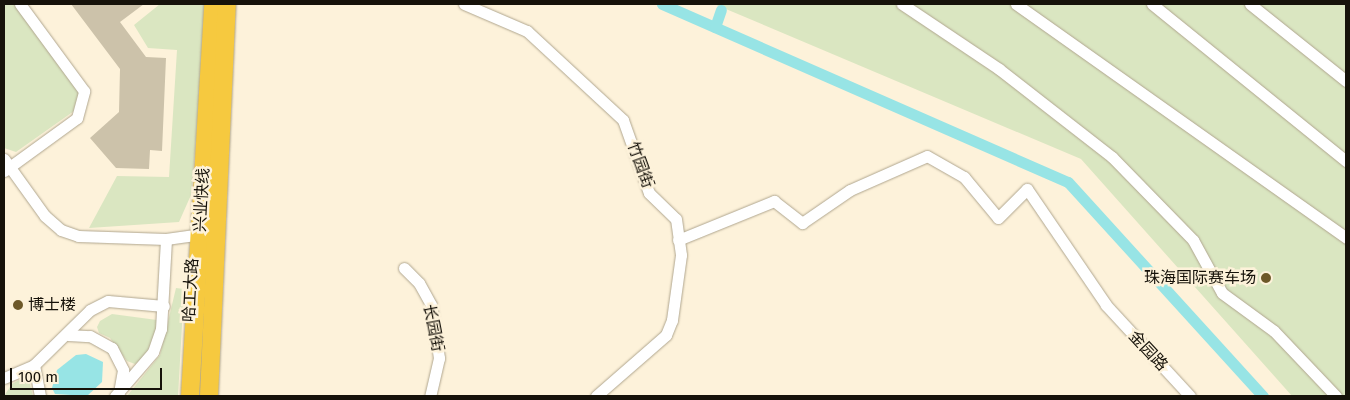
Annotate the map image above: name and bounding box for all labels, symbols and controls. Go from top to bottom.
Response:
street label: 竹园街 [623,139,657,191]
street label: 兴业快线 [191,168,213,232]
street label: 哈工大路 [180,258,202,322]
place label: 珠海国际赛车场 [1144,268,1256,288]
marker: 珠海国际赛车场 [1260,272,1272,284]
place label: 博士楼 [28,295,76,315]
marker: 博士楼 [12,299,24,311]
street label: 长园街 [419,303,447,353]
street label: 金园路 [1125,327,1171,375]
scale bar [12,358,165,390]
text: 100 m [18,368,58,386]

